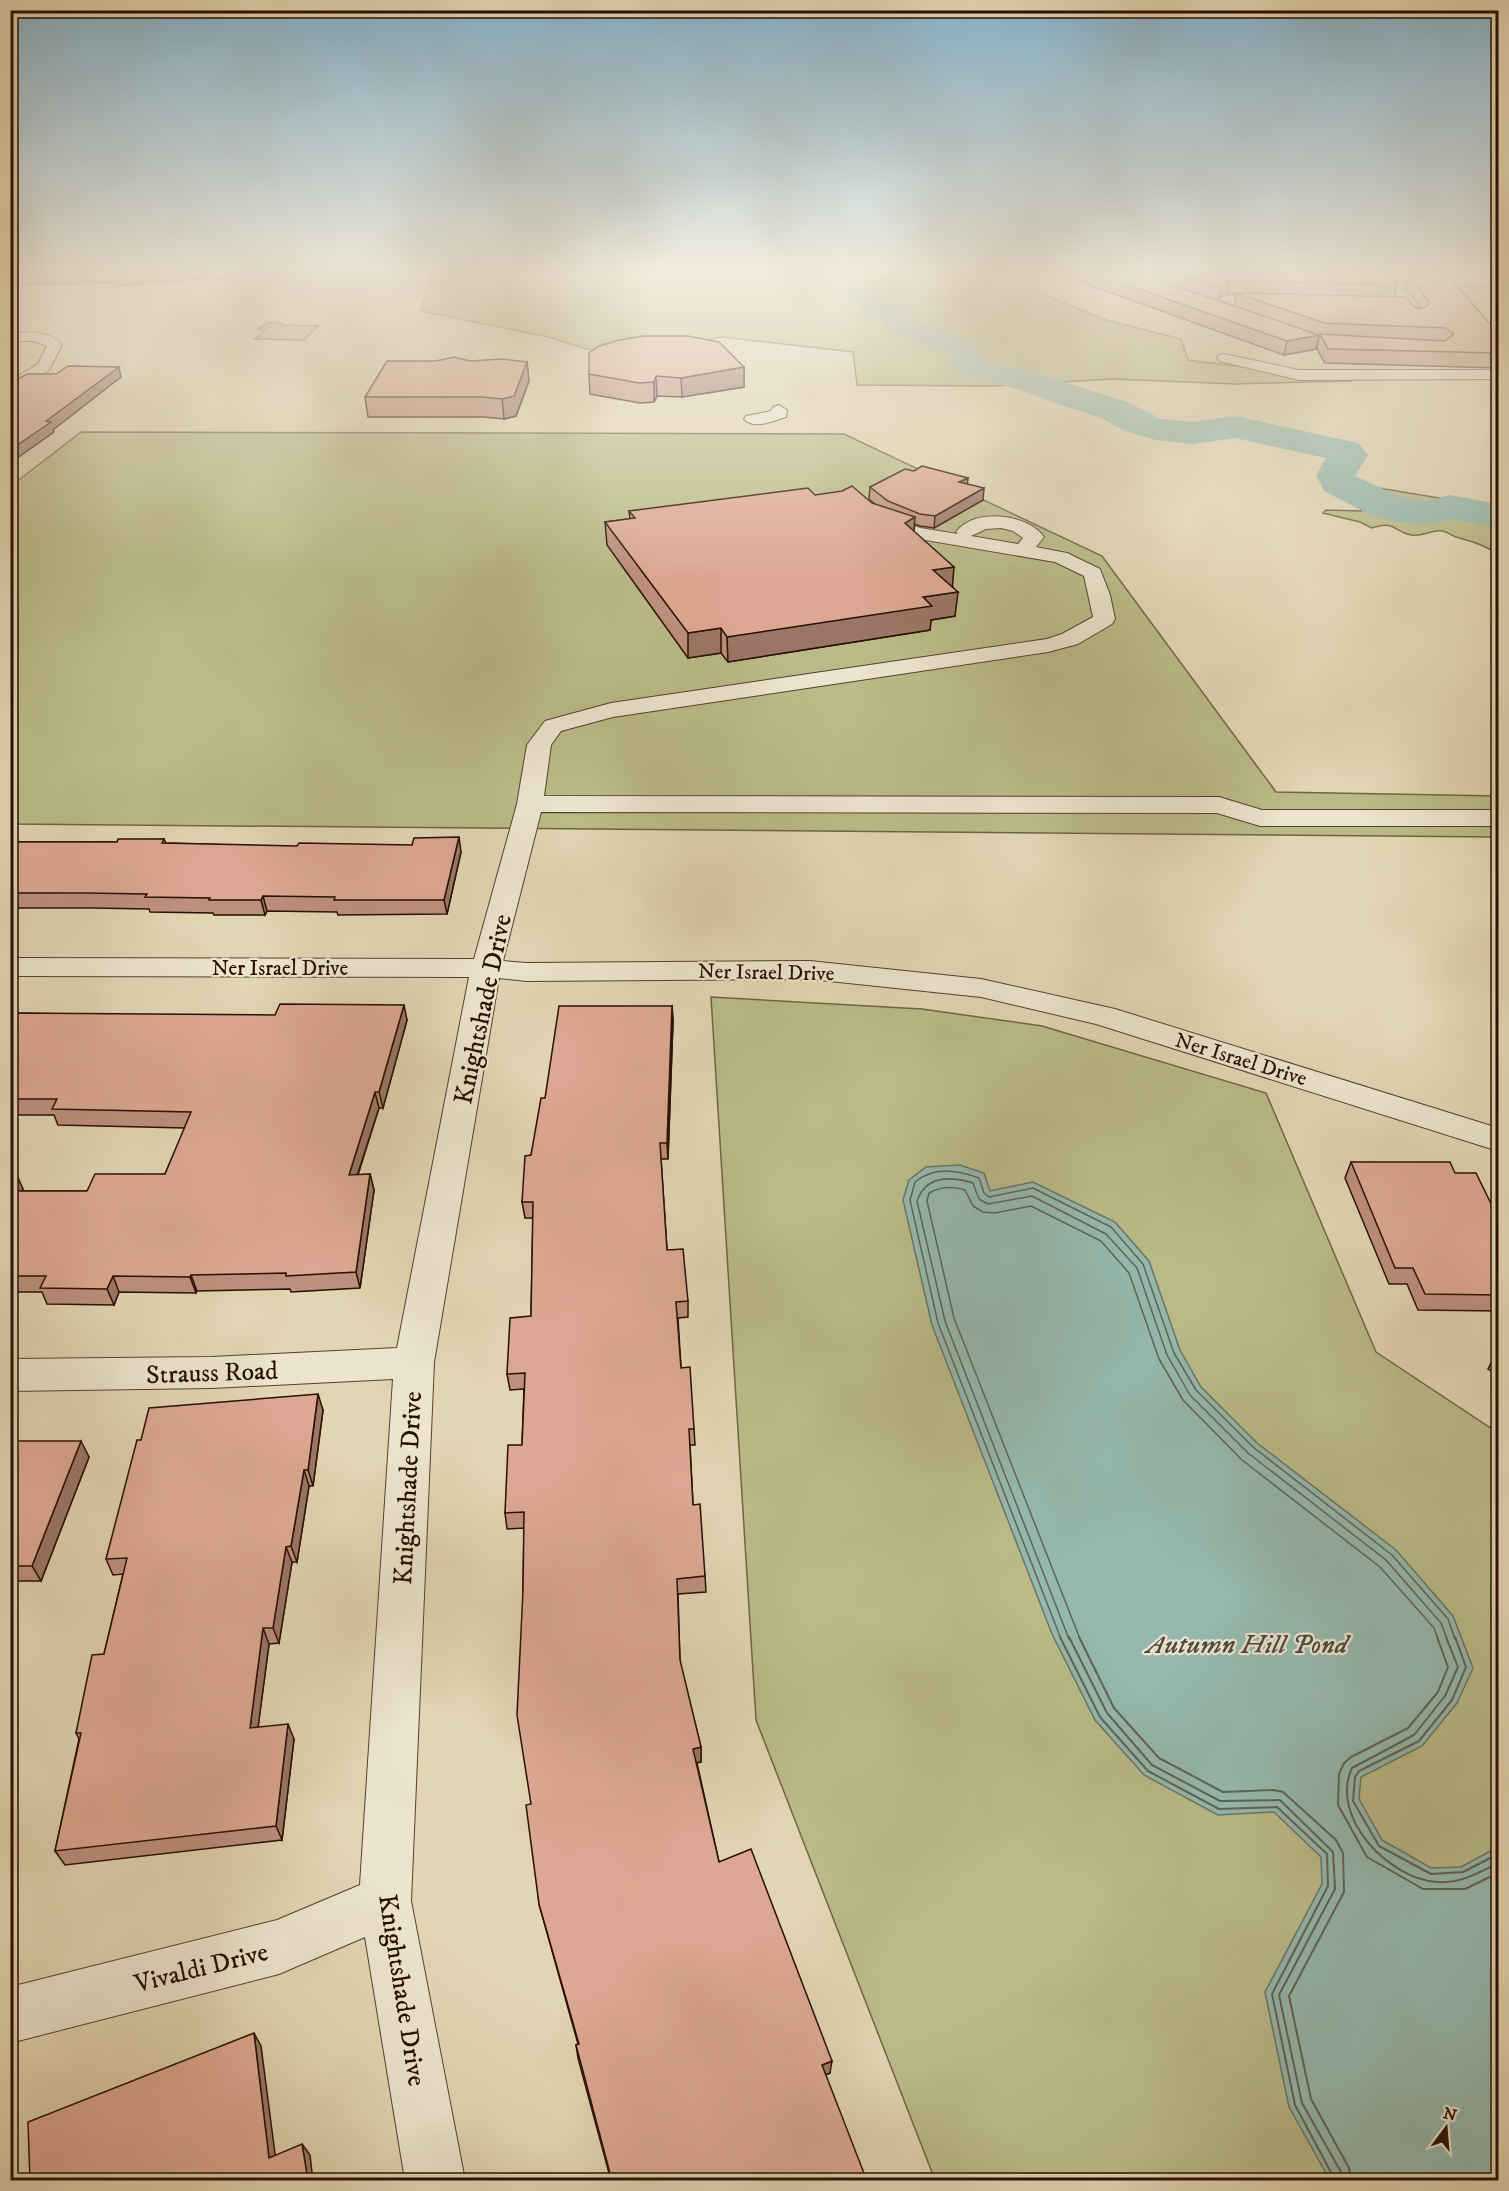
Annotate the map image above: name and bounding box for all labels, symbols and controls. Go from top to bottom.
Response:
street label: Knightshade Drive [447,911,520,1107]
street label: Ner Israel Drive [212,956,349,982]
street label: Ner Israel Drive [698,959,835,987]
street label: Ner Israel Drive [1172,1028,1310,1092]
street label: Strauss Road [146,1355,279,1392]
street label: Knightshade Drive [387,1391,430,1586]
water label: Autumn Hill Pond [1143,1628,1352,1662]
street label: Knightshade Drive [370,1892,433,2088]
street label: Vivaldi Drive [130,1936,272,2001]
north arrow [1416,2098,1476,2158]
text: N [1441,2103,1459,2126]

